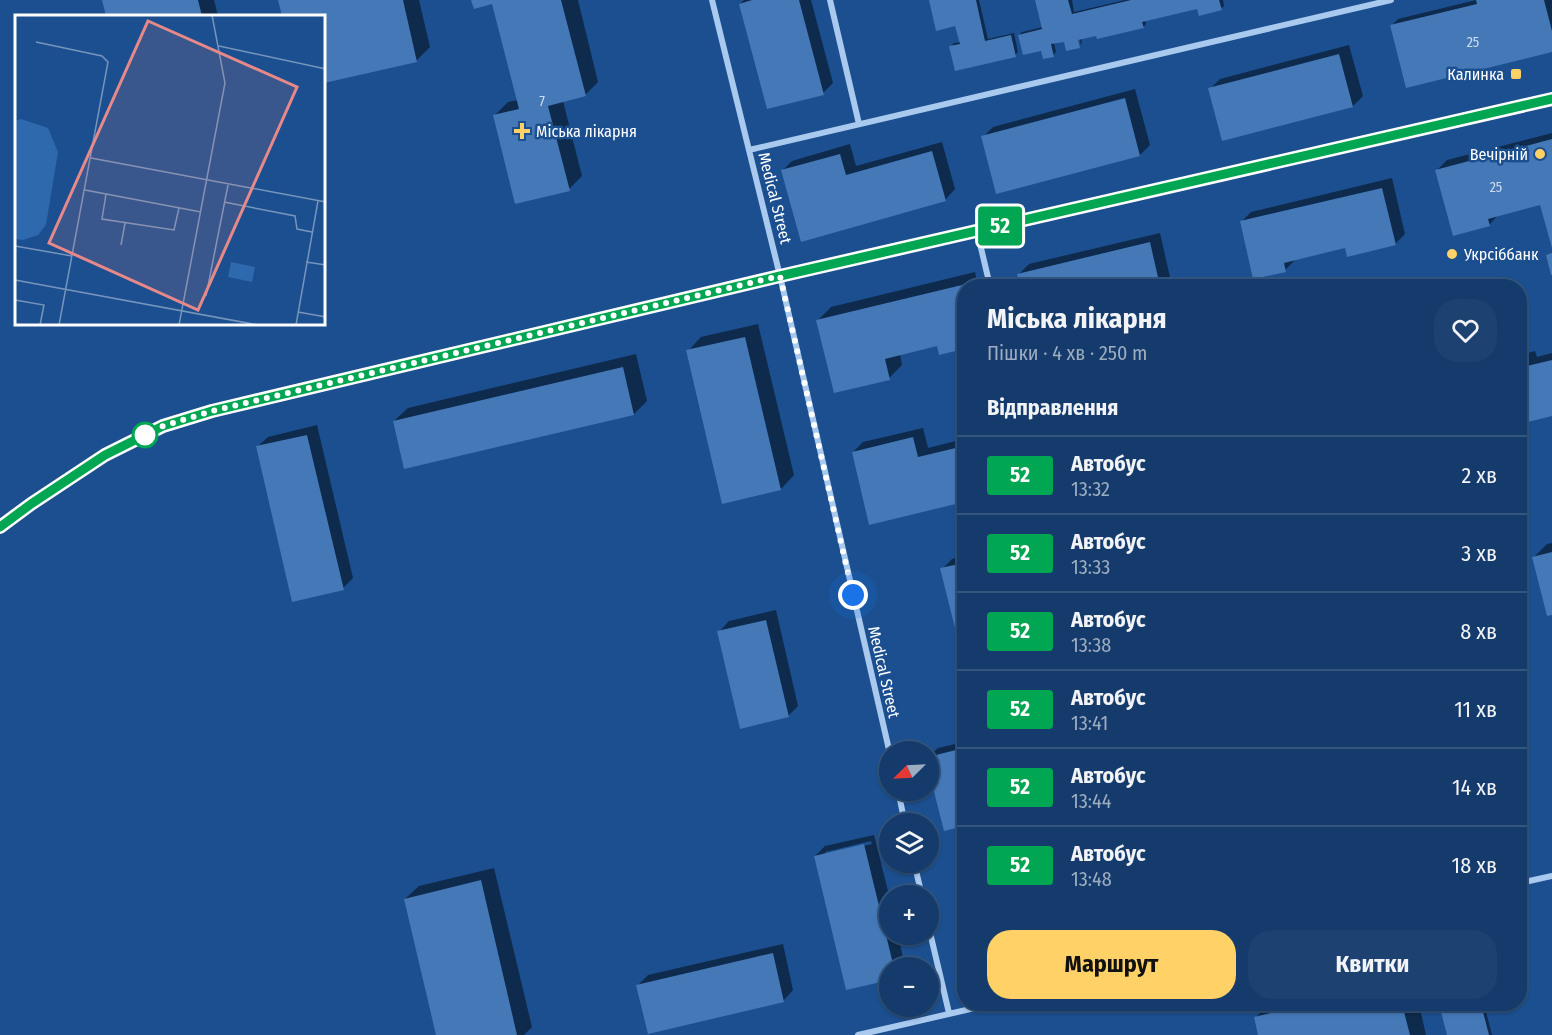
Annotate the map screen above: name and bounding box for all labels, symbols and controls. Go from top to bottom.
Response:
inset map [15,15,326,326]
house number: 25 [1467,34,1479,51]
place label: Калинка [1447,65,1504,84]
marker: Калинка [1509,67,1523,81]
house number: 7 [539,93,545,110]
marker: Мiська лiкарня [513,122,531,140]
place label: Мiська лiкарня [536,122,637,141]
place label: Вечірній [1470,145,1528,164]
marker: Вечірній [1533,147,1547,161]
street label: Medical Street [754,150,796,246]
house number: 25 [1490,179,1502,196]
line badge: 52 [973,206,1027,246]
text: 52 [990,213,1010,239]
place label: Укрсiббанк [1463,245,1539,264]
marker: Укрсiббанк [1445,247,1459,261]
button: heart [1434,299,1497,362]
text: Міська лікарня [987,302,1167,335]
text: Пішки · 4 хв · 250 m [987,341,1148,365]
text: Відправлення [987,394,1118,421]
unlabelled marker [132,422,158,448]
text: Автобус [1071,450,1146,477]
text: 52 [1010,462,1030,488]
text: 2 хв [1461,462,1497,489]
text: 13:32 [1071,477,1110,501]
text: Автобус [1071,528,1146,555]
text: 52 [1010,540,1030,566]
text: 3 хв [1461,540,1497,567]
text: 13:33 [1071,555,1110,579]
your location [838,580,868,610]
text: Автобус [1071,606,1146,633]
text: 52 [1010,618,1030,644]
text: 8 хв [1460,618,1497,645]
street label: Medical Street [864,624,904,720]
text: 13:38 [1071,633,1111,657]
text: Автобус [1071,684,1146,711]
text: 52 [1010,696,1030,722]
text: 11 хв [1454,696,1497,723]
text: 13:41 [1071,711,1108,735]
north arrow [879,741,939,801]
map controls [879,741,939,1017]
text: Автобус [1071,762,1146,789]
text: 52 [1010,774,1030,800]
text: 14 хв [1452,774,1497,801]
text: 13:44 [1071,789,1111,813]
button: layers [879,813,939,873]
text: Автобус [1071,840,1146,867]
text: 52 [1010,852,1030,878]
text: 18 хв [1452,852,1497,879]
text: 13:48 [1071,867,1112,891]
button: + [879,885,939,945]
button: Маршрут [987,930,1236,999]
button: Квитки [1248,930,1497,999]
button: − [879,957,939,1017]

